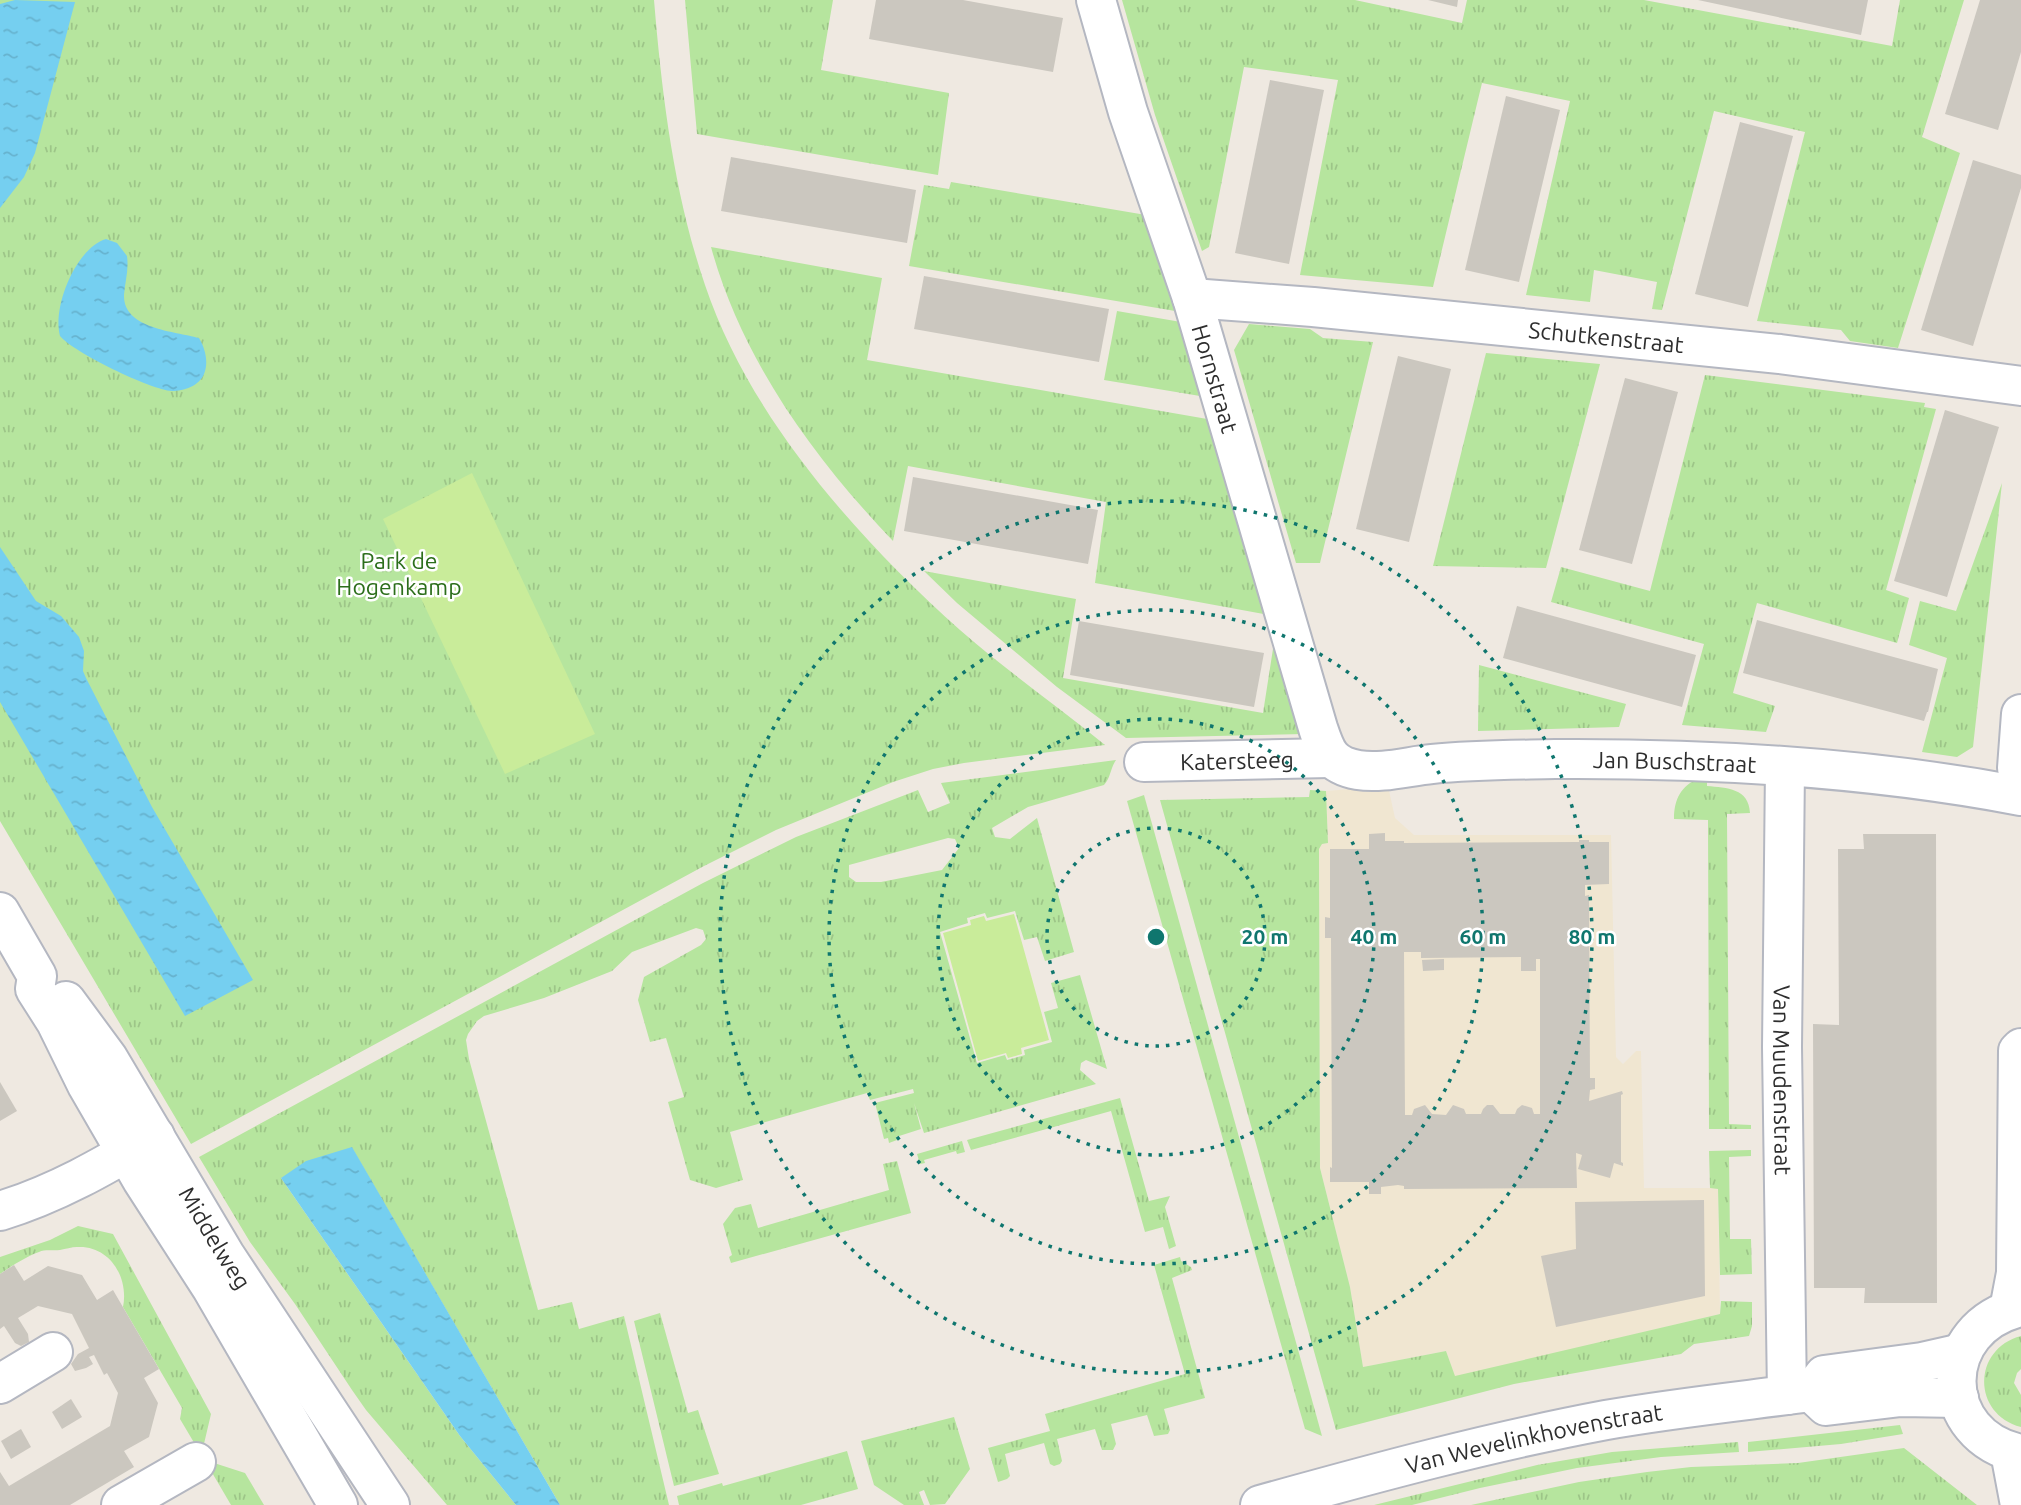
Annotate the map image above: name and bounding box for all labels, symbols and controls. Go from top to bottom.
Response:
street label: Schutkenstraat [1528,316,1685,357]
street label: Hornstraat [1188,321,1243,436]
park label: Park de Hogenkamp [336,548,462,599]
street label: Katersteeg [1180,746,1294,774]
street label: Jan Buschstraat [1593,746,1757,777]
text: 20 m [1242,924,1288,948]
text: 40 m [1351,924,1397,948]
text: 60 m [1460,924,1506,948]
text: 80 m [1569,924,1615,948]
centre of rings [1144,925,1168,949]
street label: Van Muudenstraat [1769,985,1796,1175]
street label: Middelweg [175,1182,256,1293]
street label: Van Wevelinkhovenstraat [1402,1399,1664,1478]

